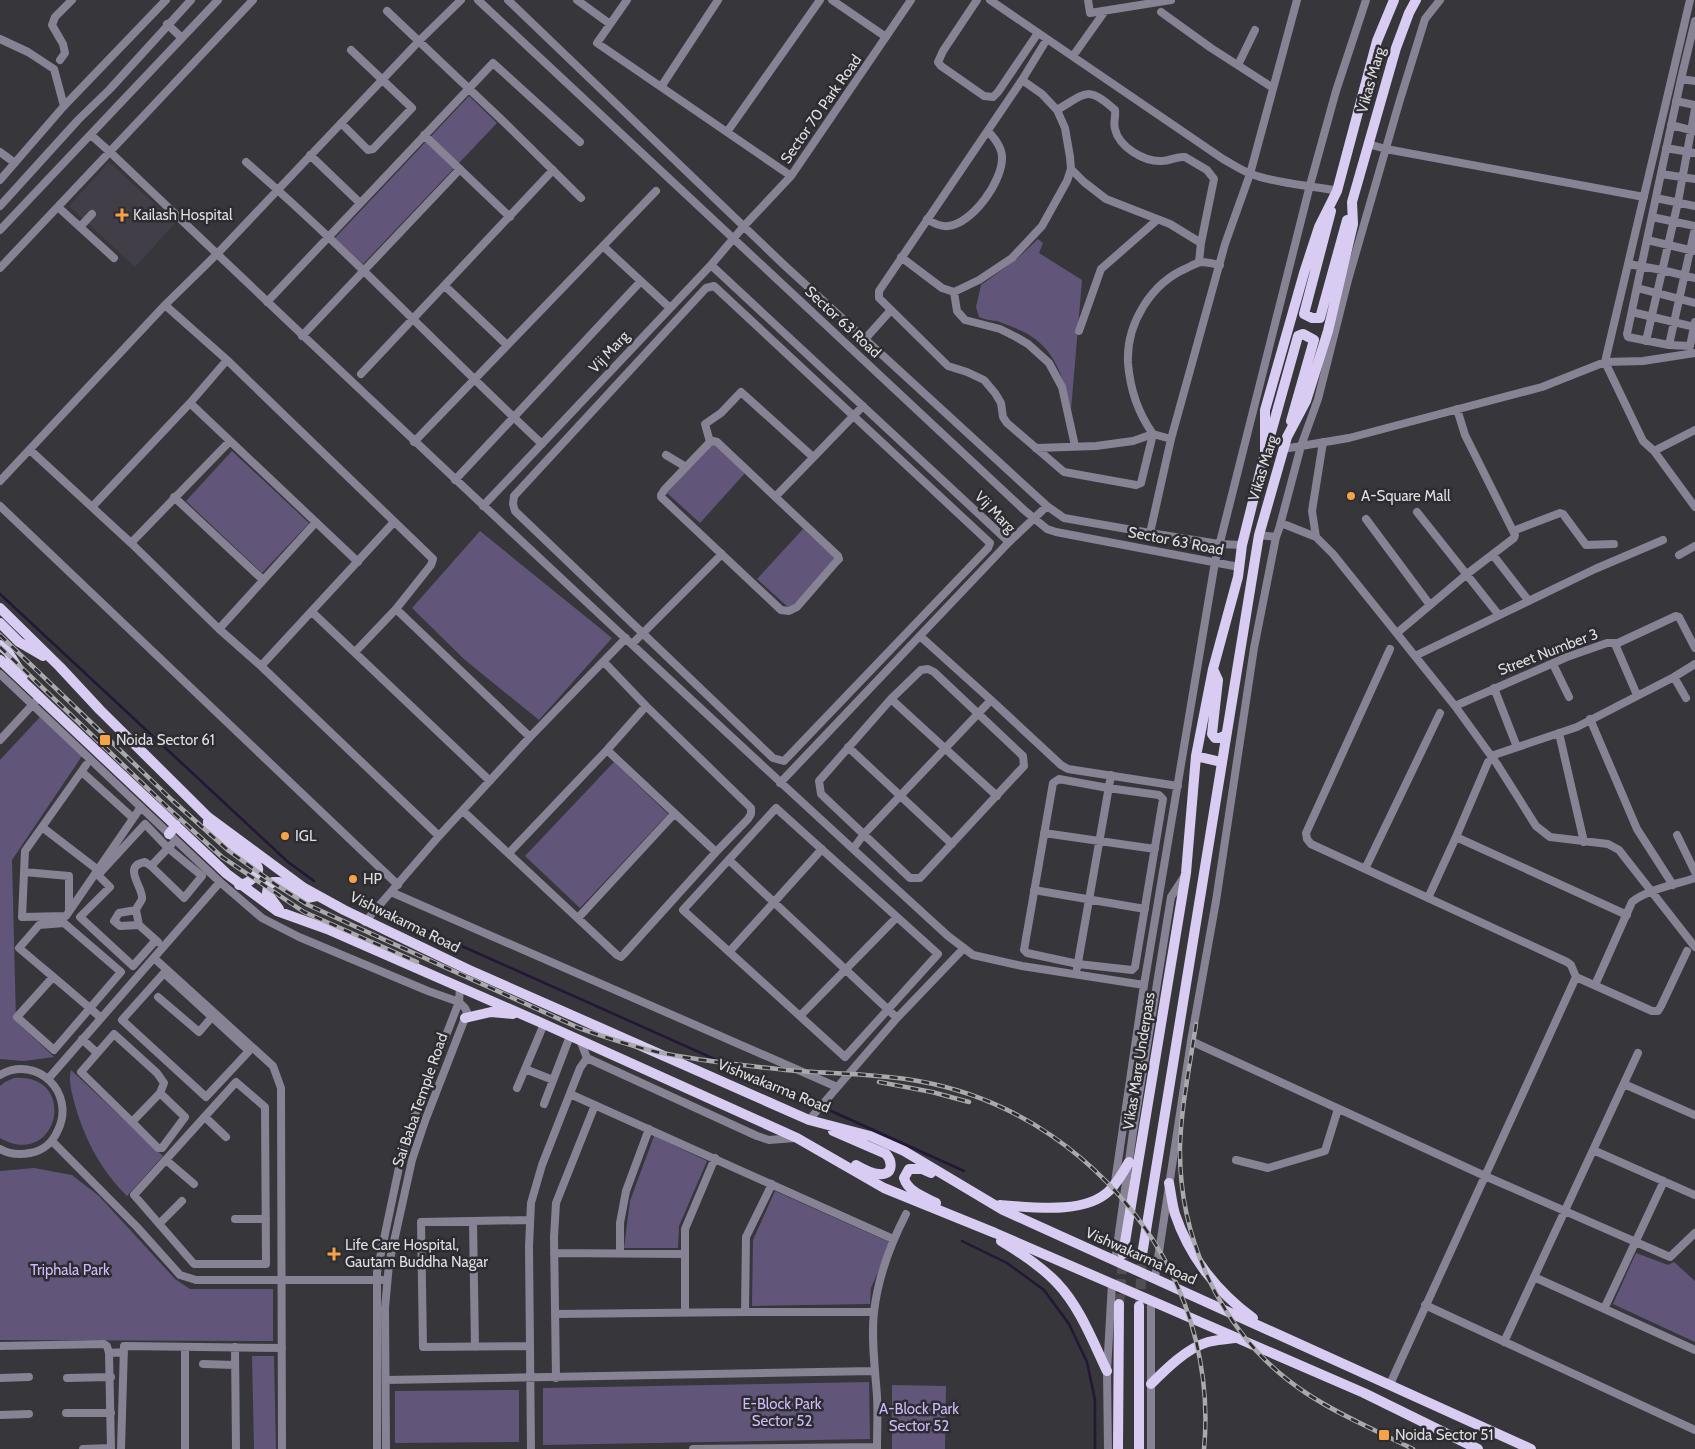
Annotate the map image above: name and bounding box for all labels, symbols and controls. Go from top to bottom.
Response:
street label: Vikas Marg [1353,44,1389,115]
street label: Sector 70 Park Road [777,51,865,167]
place label: Kailash Hospital [133,206,233,224]
marker: Kailash Hospital [115,208,129,222]
street label: Sector 63 Road [801,282,885,362]
street label: Vij Marg [585,327,633,377]
street label: Vikas Marg [1244,432,1282,503]
street label: Vij Marg [971,487,1020,537]
place label: A-Square Mall [1361,487,1451,505]
marker: A-Square Mall [1345,490,1357,502]
street label: Sector 63 Road [1127,523,1225,559]
street label: Street Number 3 [1495,625,1601,679]
place label: Noida Sector 61 [116,731,215,749]
marker: Noida Sector 61 [98,733,112,747]
place label: IGL [295,827,317,845]
marker: IGL [279,830,291,842]
place label: HP [363,870,383,888]
marker: HP [347,873,359,885]
street label: Vishwakarma Road [347,888,463,956]
street label: Vikas Marg Underpass [1119,991,1159,1131]
street label: Sai Baba Temple Road [389,1031,451,1169]
street label: Vishwakarma Road [715,1055,833,1117]
street label: Vishwakarma Road [1082,1223,1200,1289]
place label: Life Care Hospital, Gautam Buddha Nagar [345,1236,488,1271]
marker: Life Care Hospital, Gautam Buddha Nagar [327,1247,341,1261]
park label: Triphala Park [30,1261,110,1279]
park label: E-Block Park Sector 52 [742,1395,822,1430]
park label: A-Block Park Sector 52 [879,1400,959,1435]
place label: Noida Sector 51 [1395,1426,1493,1444]
marker: Noida Sector 51 [1377,1428,1391,1442]

